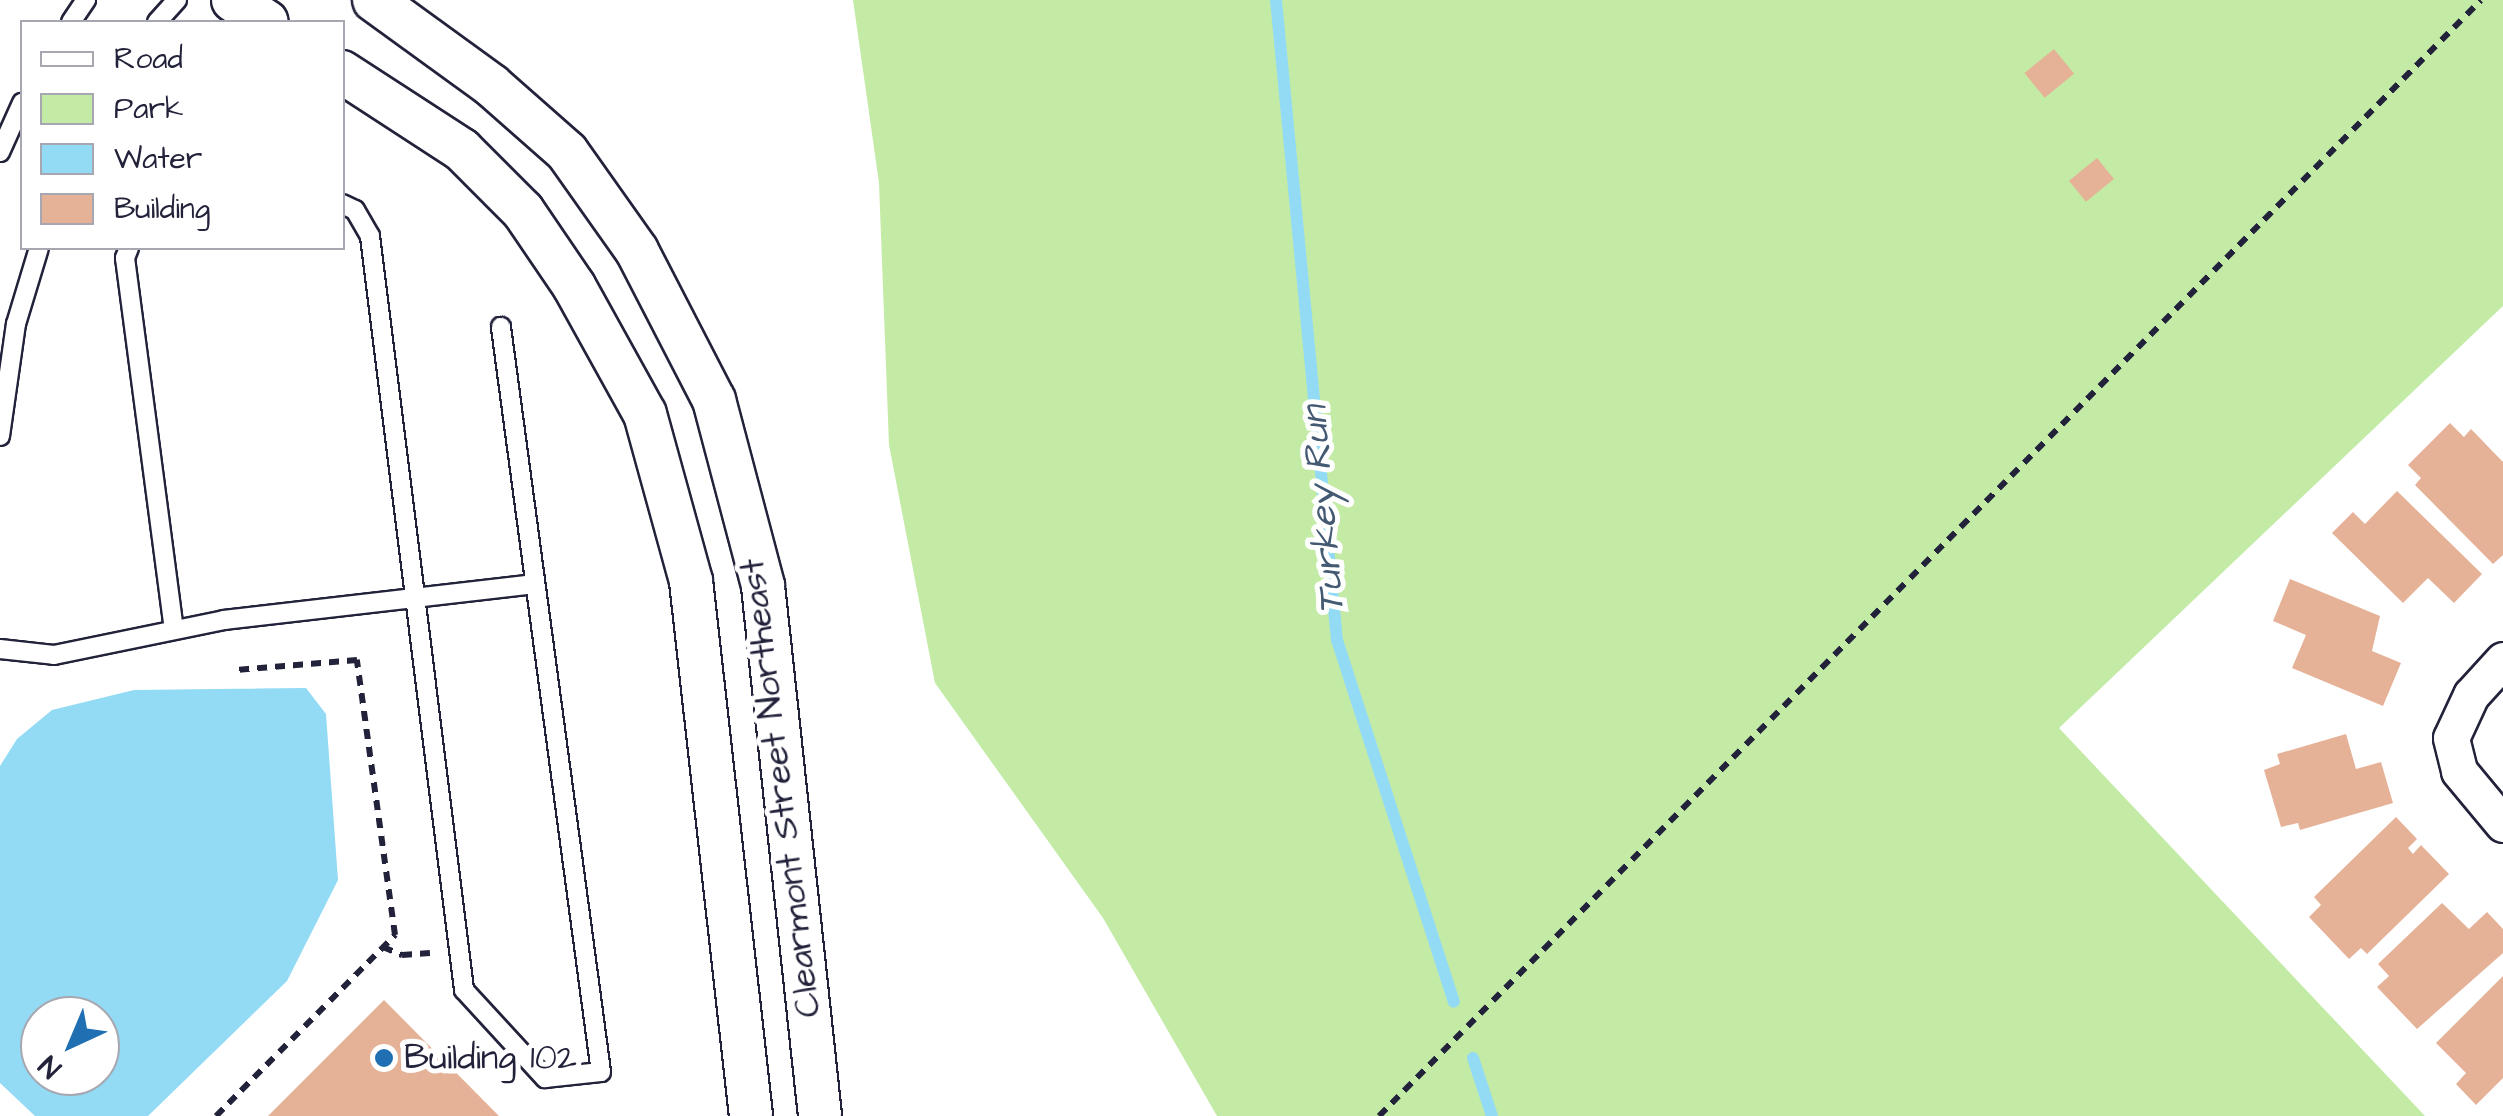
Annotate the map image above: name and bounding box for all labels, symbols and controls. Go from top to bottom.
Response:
legend [20,20,345,250]
text: Road [114,38,183,80]
text: Park [114,88,183,130]
text: Water [114,138,202,180]
text: Building [114,188,210,230]
water label: Turkey Run [1292,404,1356,616]
street label: Clearmont Street Northeast [732,556,830,1020]
north arrow [20,996,120,1096]
place label: Building 102 [404,1037,577,1079]
text: N [30,1046,70,1087]
marker: Building 102 [373,1047,395,1069]

